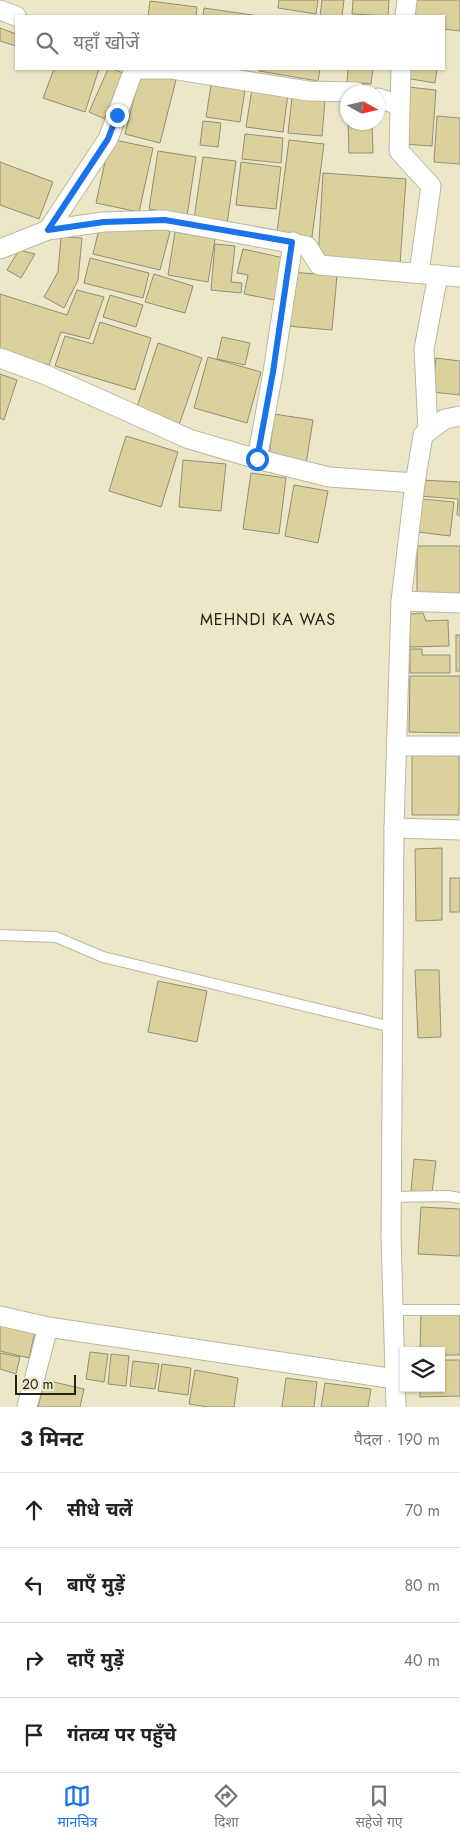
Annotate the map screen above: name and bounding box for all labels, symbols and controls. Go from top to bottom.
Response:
search box [15,15,445,70]
icon: search [33,29,61,57]
text: यहाँ खोजें [73,29,139,56]
north arrow [340,85,385,130]
route end [106,104,129,127]
route start [246,448,269,471]
district label: MEHNDI KA WAS [200,608,336,631]
map controls [400,1347,445,1392]
button: layers [400,1347,445,1392]
scale bar [15,1372,76,1395]
text: 20 m [22,1374,54,1394]
text: 3 मिनट [20,1424,83,1454]
text: पैदल · 190 m [354,1428,440,1451]
icon: ahead [20,1496,48,1524]
text: सीधे चलें [67,1496,133,1523]
text: 70 m [405,1499,440,1522]
icon: left [20,1571,48,1599]
text: बाएँ मुड़ें [67,1571,125,1598]
text: 80 m [404,1574,440,1597]
icon: right [20,1646,48,1674]
text: दाएँ मुड़ें [67,1646,124,1673]
text: 40 m [404,1649,440,1672]
icon: arrive [20,1721,48,1749]
text: गंतव्य पर पहुँचे [67,1721,176,1748]
tab: मानचित्र [57,1782,97,1833]
tab: दिशा [212,1782,240,1833]
tab: सहेजे गए [355,1782,403,1833]

